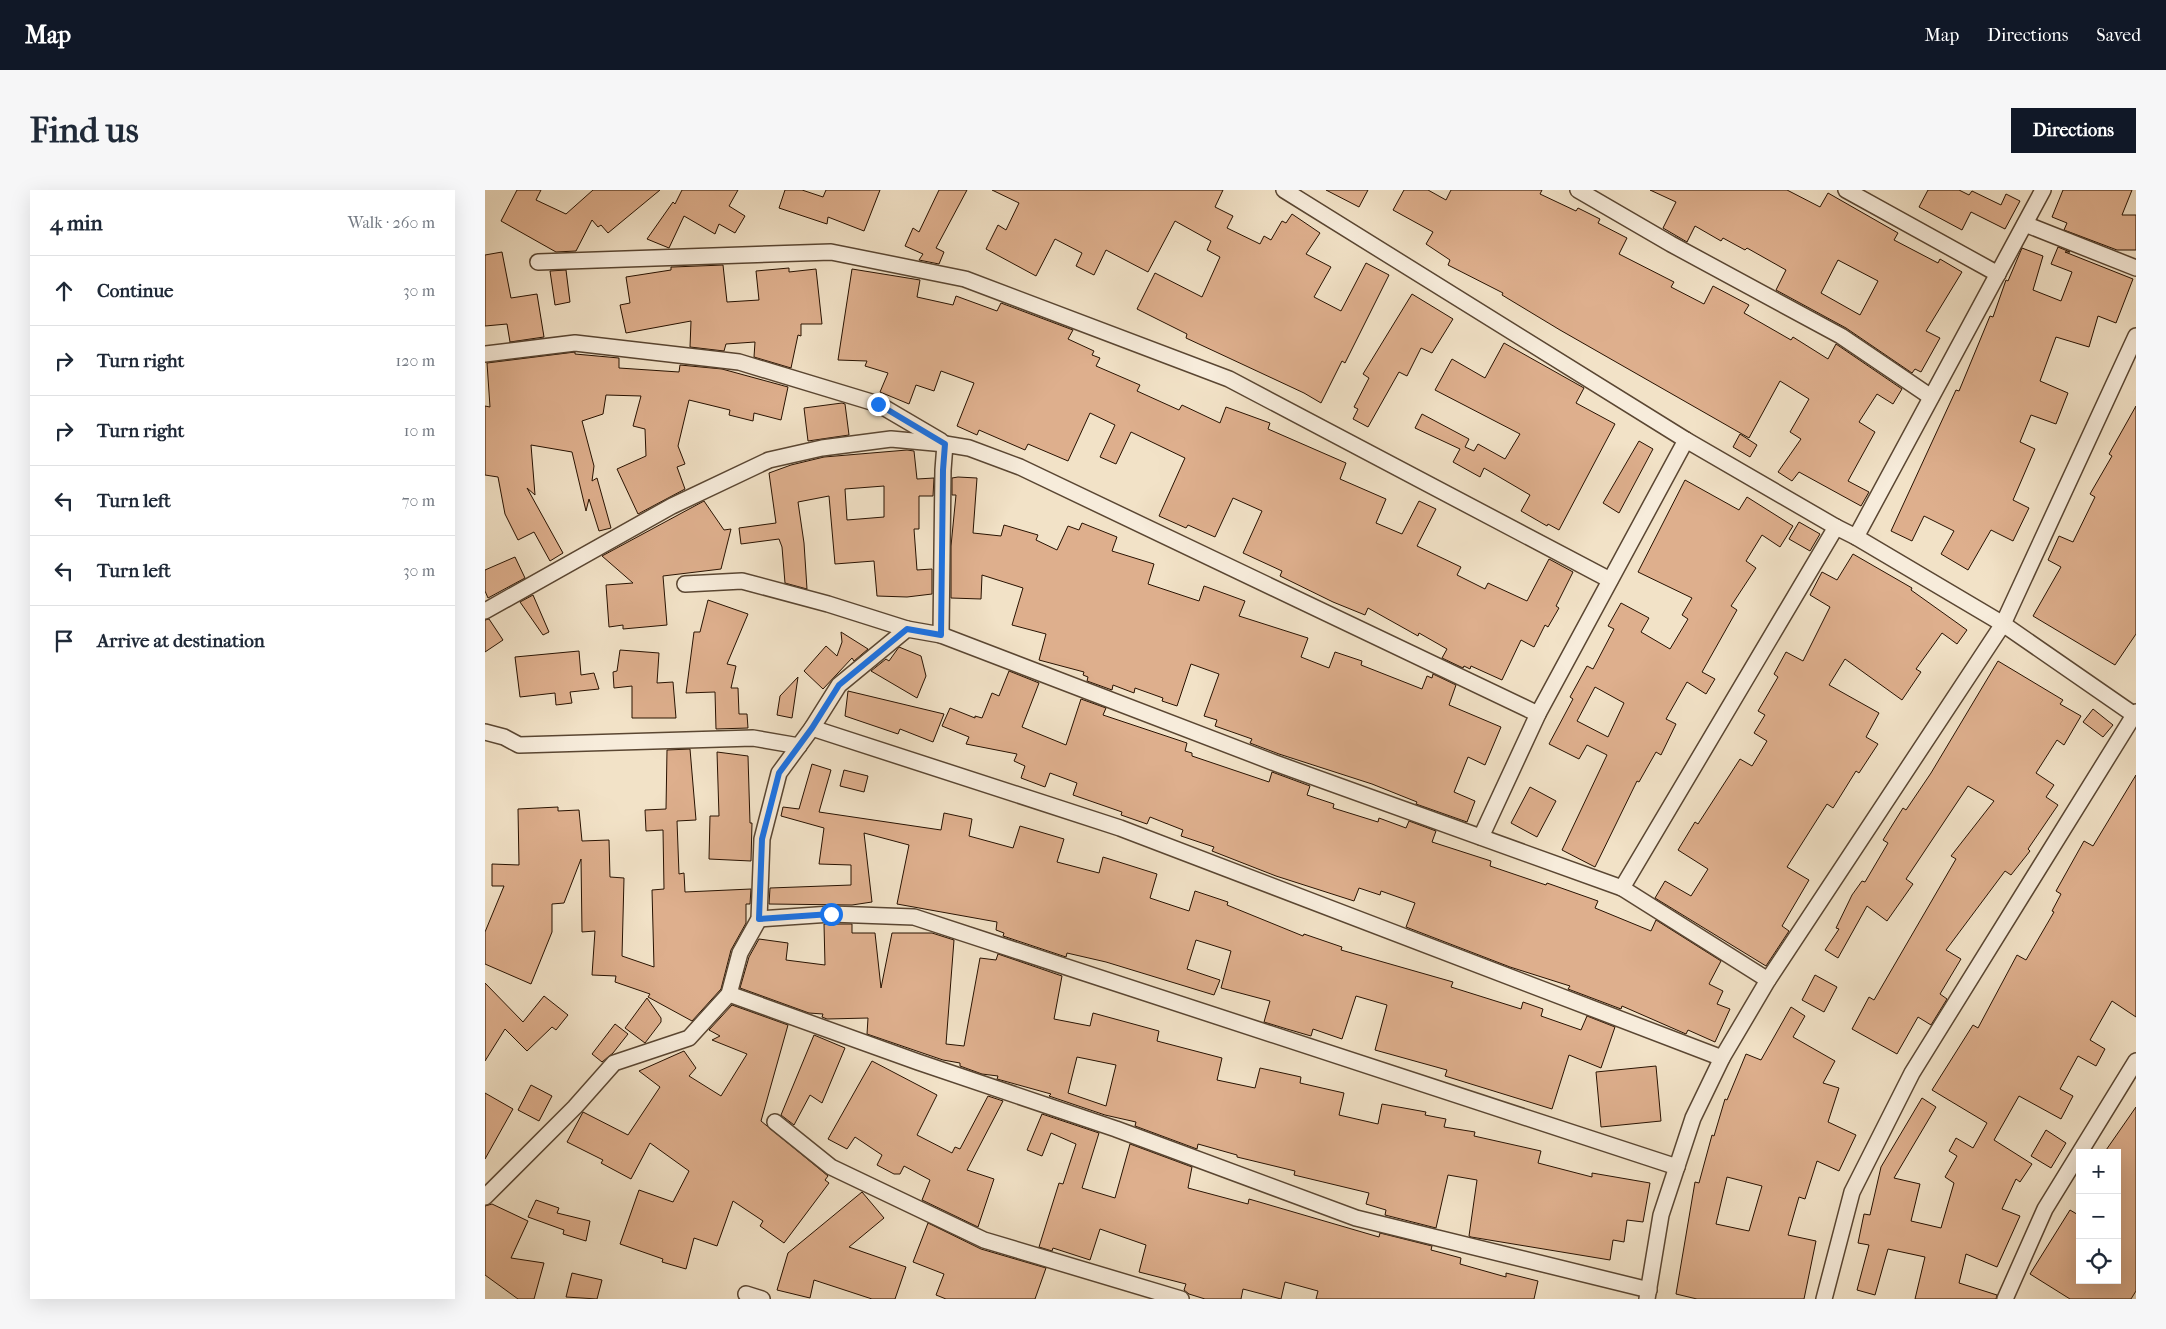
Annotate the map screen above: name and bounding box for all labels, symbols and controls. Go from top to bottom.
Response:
text: Map [25,21,71,49]
text: Map [1925,25,1959,46]
text: Directions [1987,25,2068,46]
text: Saved [2096,25,2141,46]
button: Directions [2011,108,2136,153]
text: Find us [30,110,139,151]
text: 4 min [50,211,103,235]
text: Walk · 260 m [348,213,435,232]
icon: ahead [50,277,78,305]
text: Continue [97,280,173,302]
text: 30 m [403,281,435,300]
icon: right [50,347,78,375]
text: Turn right [97,350,184,372]
text: 120 m [396,351,435,370]
route end [867,393,890,416]
icon: right [50,417,78,445]
text: Turn right [97,420,184,442]
text: 10 m [404,421,435,440]
icon: left [50,487,78,515]
text: Turn left [97,490,171,512]
text: 70 m [402,491,435,510]
icon: left [50,557,78,585]
text: Turn left [97,560,171,582]
text: 30 m [403,561,435,580]
icon: arrive [50,627,78,655]
text: Arrive at destination [97,630,265,652]
route start [820,903,843,926]
map controls [2076,1149,2121,1284]
button: + [2076,1149,2121,1194]
button: − [2076,1194,2121,1239]
button: locate [2076,1239,2121,1284]

